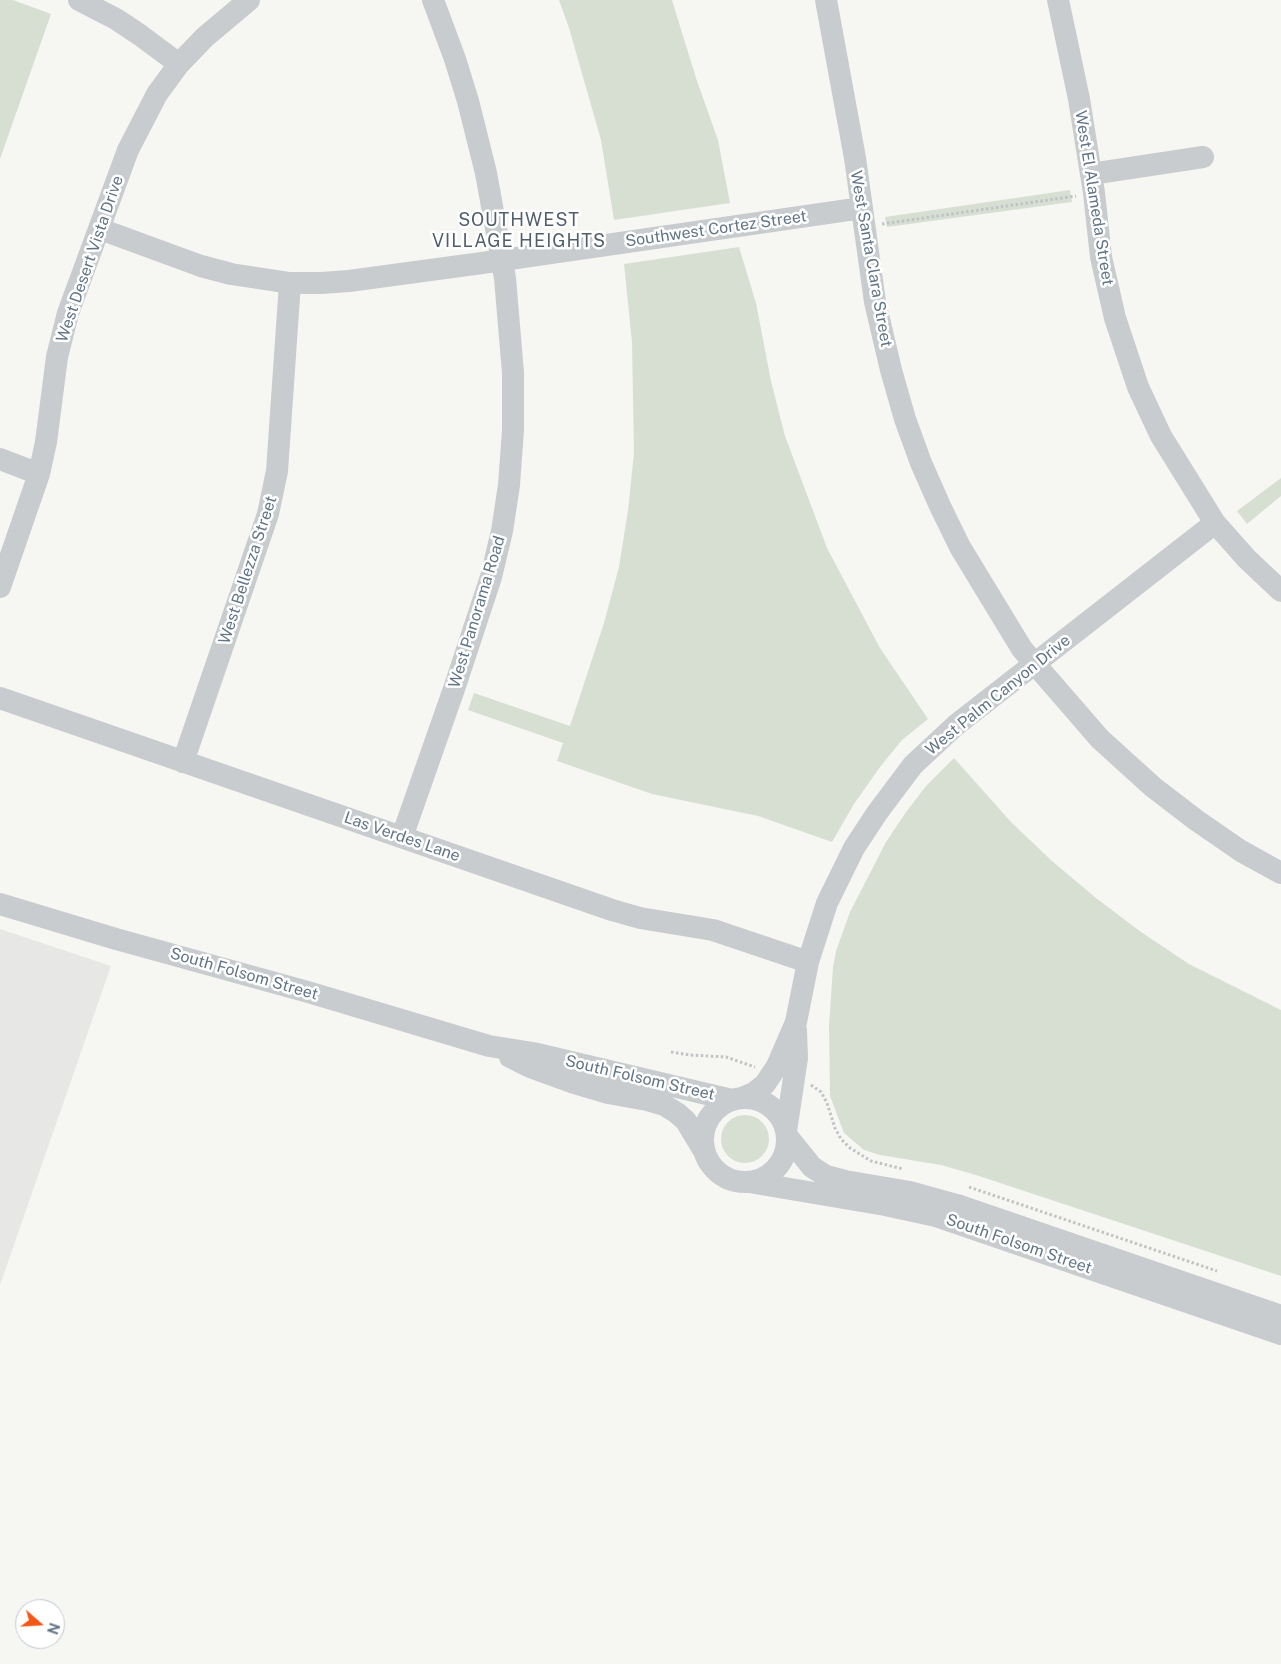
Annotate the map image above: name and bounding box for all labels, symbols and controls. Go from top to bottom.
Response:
street label: West El Alameda Street [1071,109,1117,287]
street label: West Santa Clara Street [846,169,896,349]
street label: West Desert Vista Drive [52,173,128,345]
street label: Southwest Cortez Street [624,207,808,251]
district label: SOUTHWEST VILLAGE HEIGHTS [430,209,608,252]
street label: West Bellezza Street [215,494,281,646]
street label: West Panorama Road [445,534,509,690]
street label: West Palm Canyon Drive [922,631,1074,759]
street label: Las Verdes Lane [341,808,463,866]
street label: South Folsom Street [168,944,320,1004]
street label: South Folsom Street [563,1051,717,1105]
street label: South Folsom Street [944,1210,1094,1278]
north arrow [15,1599,65,1649]
text: N [44,1621,63,1636]

